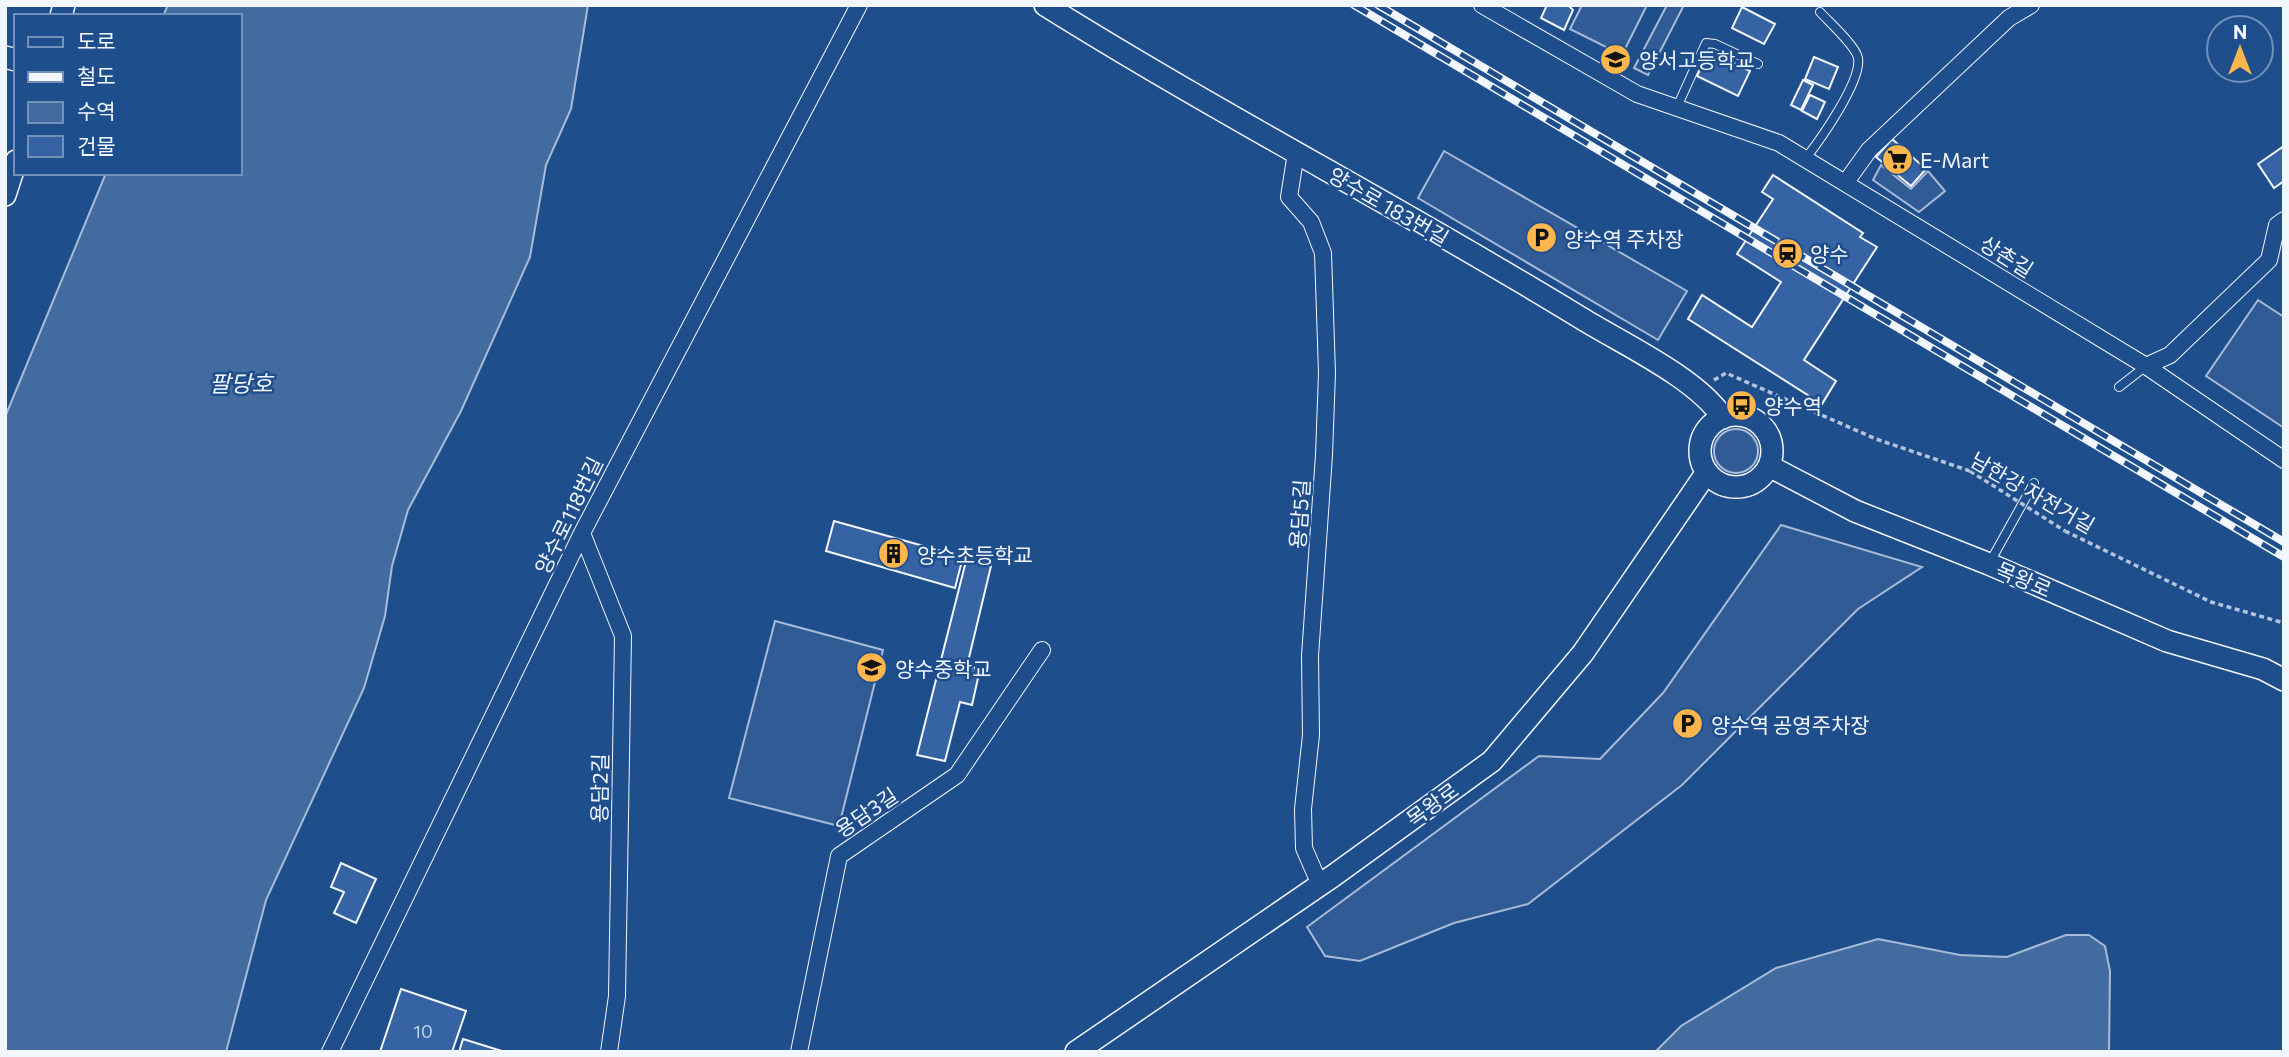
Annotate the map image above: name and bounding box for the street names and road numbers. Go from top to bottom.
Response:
street label: 양수로 183번길 [1325,162,1453,250]
street label: 상촌길 [1976,230,2038,282]
street label: 남한강 자전거길 [1966,446,2100,538]
street label: 양수로118번길 [529,452,607,578]
street label: 용담5길 [1284,478,1314,550]
street label: 목왕로 [1992,556,2056,602]
street label: 용담2길 [586,753,612,823]
street label: 목왕로 [1401,777,1463,831]
street label: 용담3길 [830,782,902,842]

